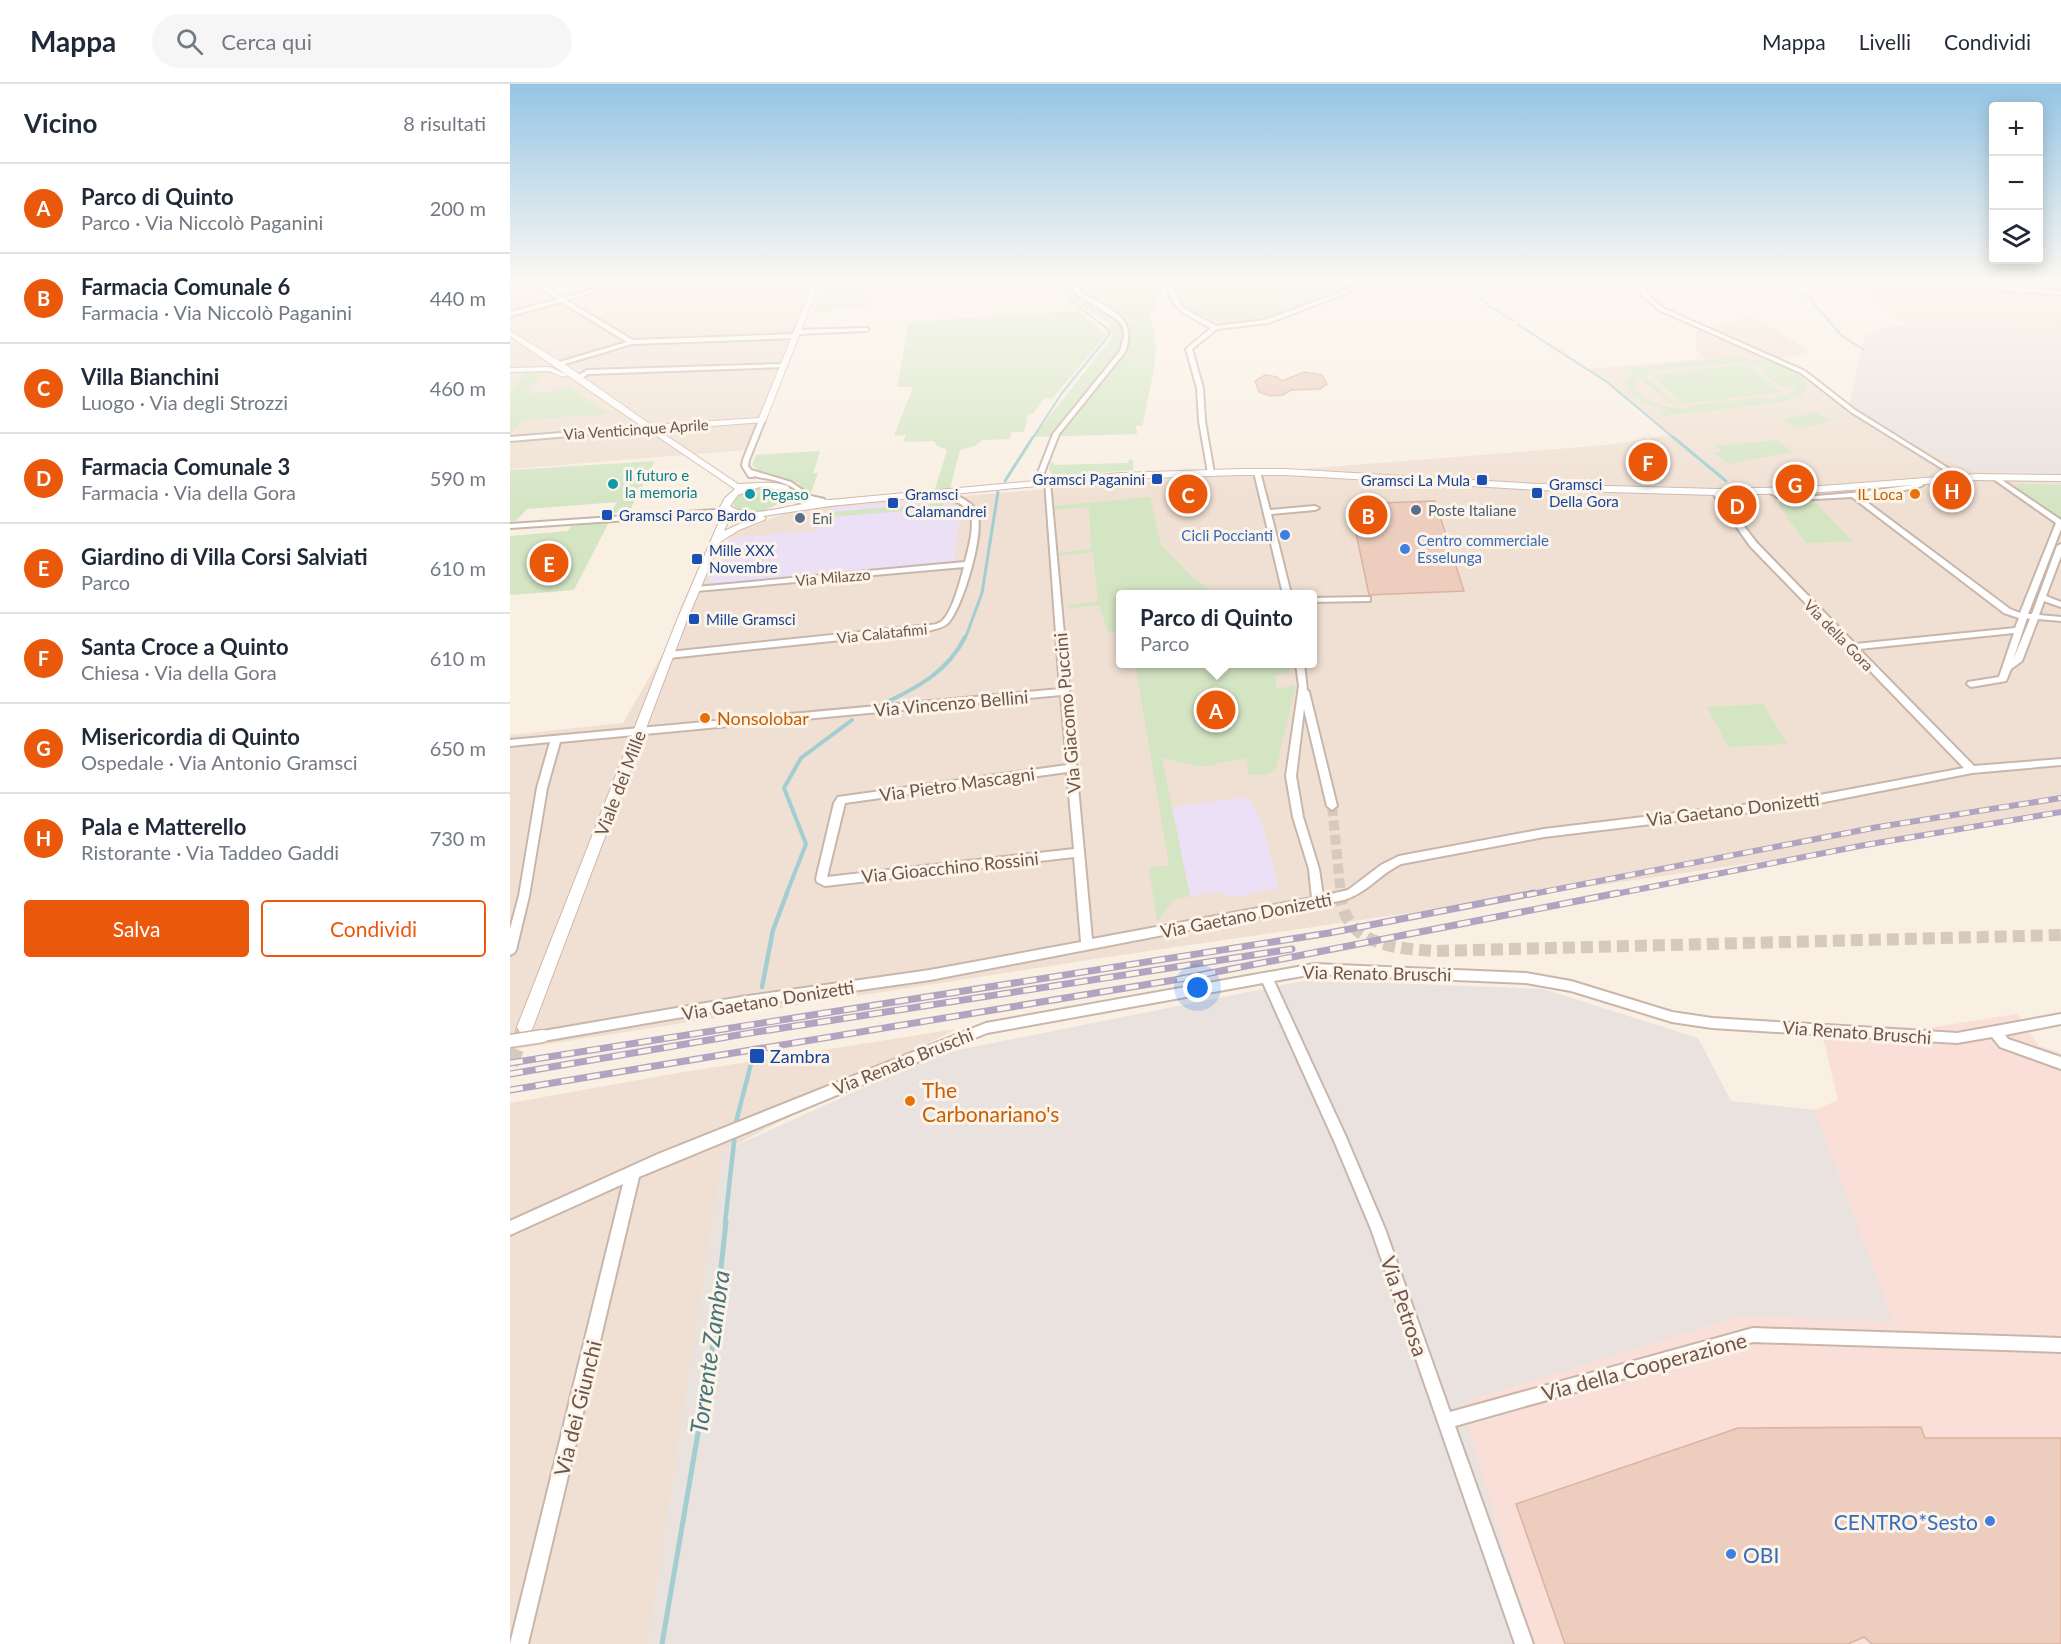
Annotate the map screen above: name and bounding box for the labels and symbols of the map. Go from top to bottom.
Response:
street label: Via Venticinque Aprile [563,415,709,443]
pin: F [1628,440,1668,484]
pin: G [1776,462,1814,506]
place label: Il futuro e la memoria [625,466,697,501]
pin: H [1932,468,1972,512]
place label: Gramsci Paganini [1033,470,1145,488]
place label: Gramsci La Mula [1361,471,1470,489]
marker: Gramsci Paganini [1150,472,1164,486]
pin: C [1168,472,1208,516]
marker: Gramsci La Mula [1475,473,1489,487]
place label: Gramsci Della Gora [1549,475,1619,510]
marker: Il futuro e la memoria [606,477,620,491]
pin: D [1718,482,1756,528]
place label: Pegaso [762,485,809,503]
place label: Gramsci Calamandrei [905,485,987,520]
place label: IL Loca [1857,485,1903,503]
marker: Gramsci Della Gora [1530,486,1544,500]
marker: Pegaso [743,487,757,501]
marker: IL Loca [1908,487,1922,501]
pin: B [1348,492,1388,538]
marker: Gramsci Calamandrei [886,496,900,510]
place label: Poste Italiane [1428,501,1516,519]
marker: Poste Italiane [1409,503,1423,517]
place label: Gramsci Parco Bardo [619,506,756,524]
marker: Gramsci Parco Bardo [600,508,614,522]
place label: Eni [812,509,832,527]
marker: Eni [793,511,807,525]
place label: Cicli Poccianti [1181,526,1273,544]
marker: Cicli Poccianti [1278,528,1292,542]
place label: Centro commerciale Esselunga [1417,531,1549,566]
pin: E [530,540,568,586]
place label: Mille XXX Novembre [709,541,778,576]
marker: Centro commerciale Esselunga [1398,542,1412,556]
marker: Mille XXX Novembre [690,552,704,566]
street label: Via Milazzo [795,565,871,589]
street label: Via della Gora [1801,596,1877,674]
place label: Mille Gramsci [706,610,795,628]
marker: Mille Gramsci [687,612,701,626]
street label: Via Calatafimi [836,619,928,647]
street label: Via Giacomo Puccini [1049,632,1085,794]
street label: Via Vincenzo Bellini [873,685,1029,721]
pin: A [1196,688,1236,732]
place label: Nonsolobar [717,707,809,729]
marker: Nonsolobar [698,711,712,725]
street label: Viale dei Mille [590,727,650,839]
street label: Via Pietro Mascagni [878,762,1036,806]
street label: Via Gaetano Donizetti [1645,787,1821,831]
street label: Via Gioacchino Rossini [860,847,1040,887]
street label: Via Gaetano Donizetti [1158,888,1334,942]
street label: Via Renato Bruschi [1302,961,1452,985]
your location [1183,973,1212,1002]
street label: Via Gaetano Donizetti [680,976,856,1024]
street label: Via Renato Bruschi [1782,1016,1932,1048]
street label: Via Renato Bruschi [830,1023,976,1099]
place label: Zambra [770,1045,830,1067]
marker: Zambra [748,1047,766,1065]
place label: The Carbonariano's [922,1077,1059,1126]
marker: The Carbonariano's [903,1094,917,1108]
street label: Via Petrosa [1376,1253,1434,1359]
water label: Torrente Zambra [683,1268,735,1436]
street label: Via della Cooperazione [1539,1327,1749,1405]
street label: Via dei Giunchi [548,1338,606,1478]
place label: CENTRO*Sesto [1834,1509,1978,1534]
marker: CENTRO*Sesto [1983,1514,1997,1528]
place label: OBI [1743,1542,1779,1567]
marker: OBI [1724,1547,1738,1561]

